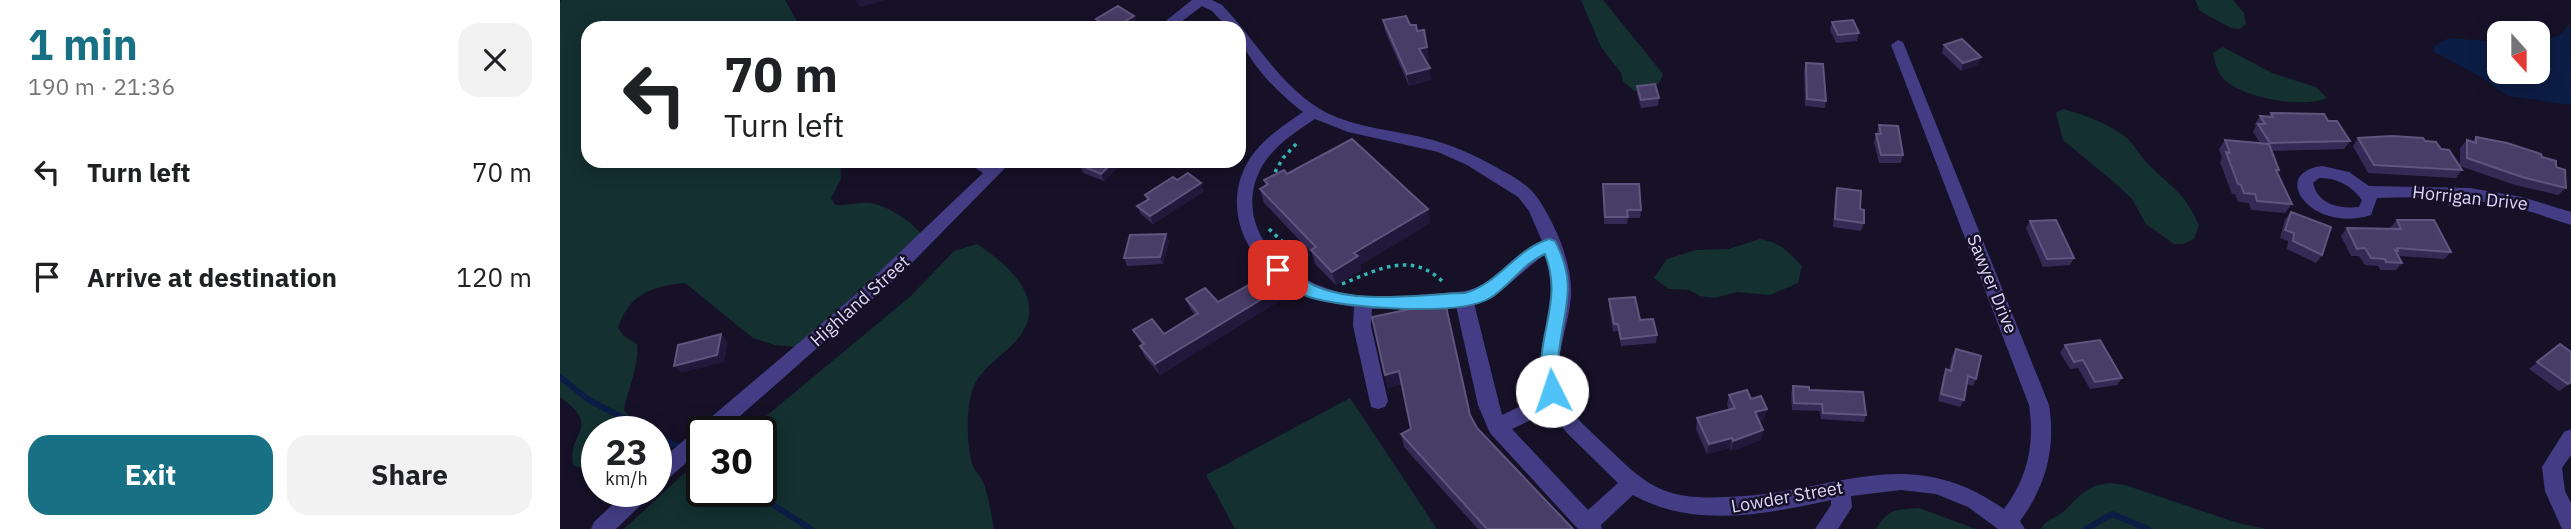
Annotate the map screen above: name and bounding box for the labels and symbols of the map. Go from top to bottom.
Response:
north arrow [2487,21,2550,84]
street label: Horrigan Drive [2411,180,2529,215]
street label: Sawyer Drive [1962,231,2023,337]
pin [1248,240,1308,300]
street label: Highland Street [805,250,914,351]
position arrow [1515,354,1589,428]
speed limit sign: 30 [686,416,777,507]
street label: Lowder Street [1729,475,1845,518]

